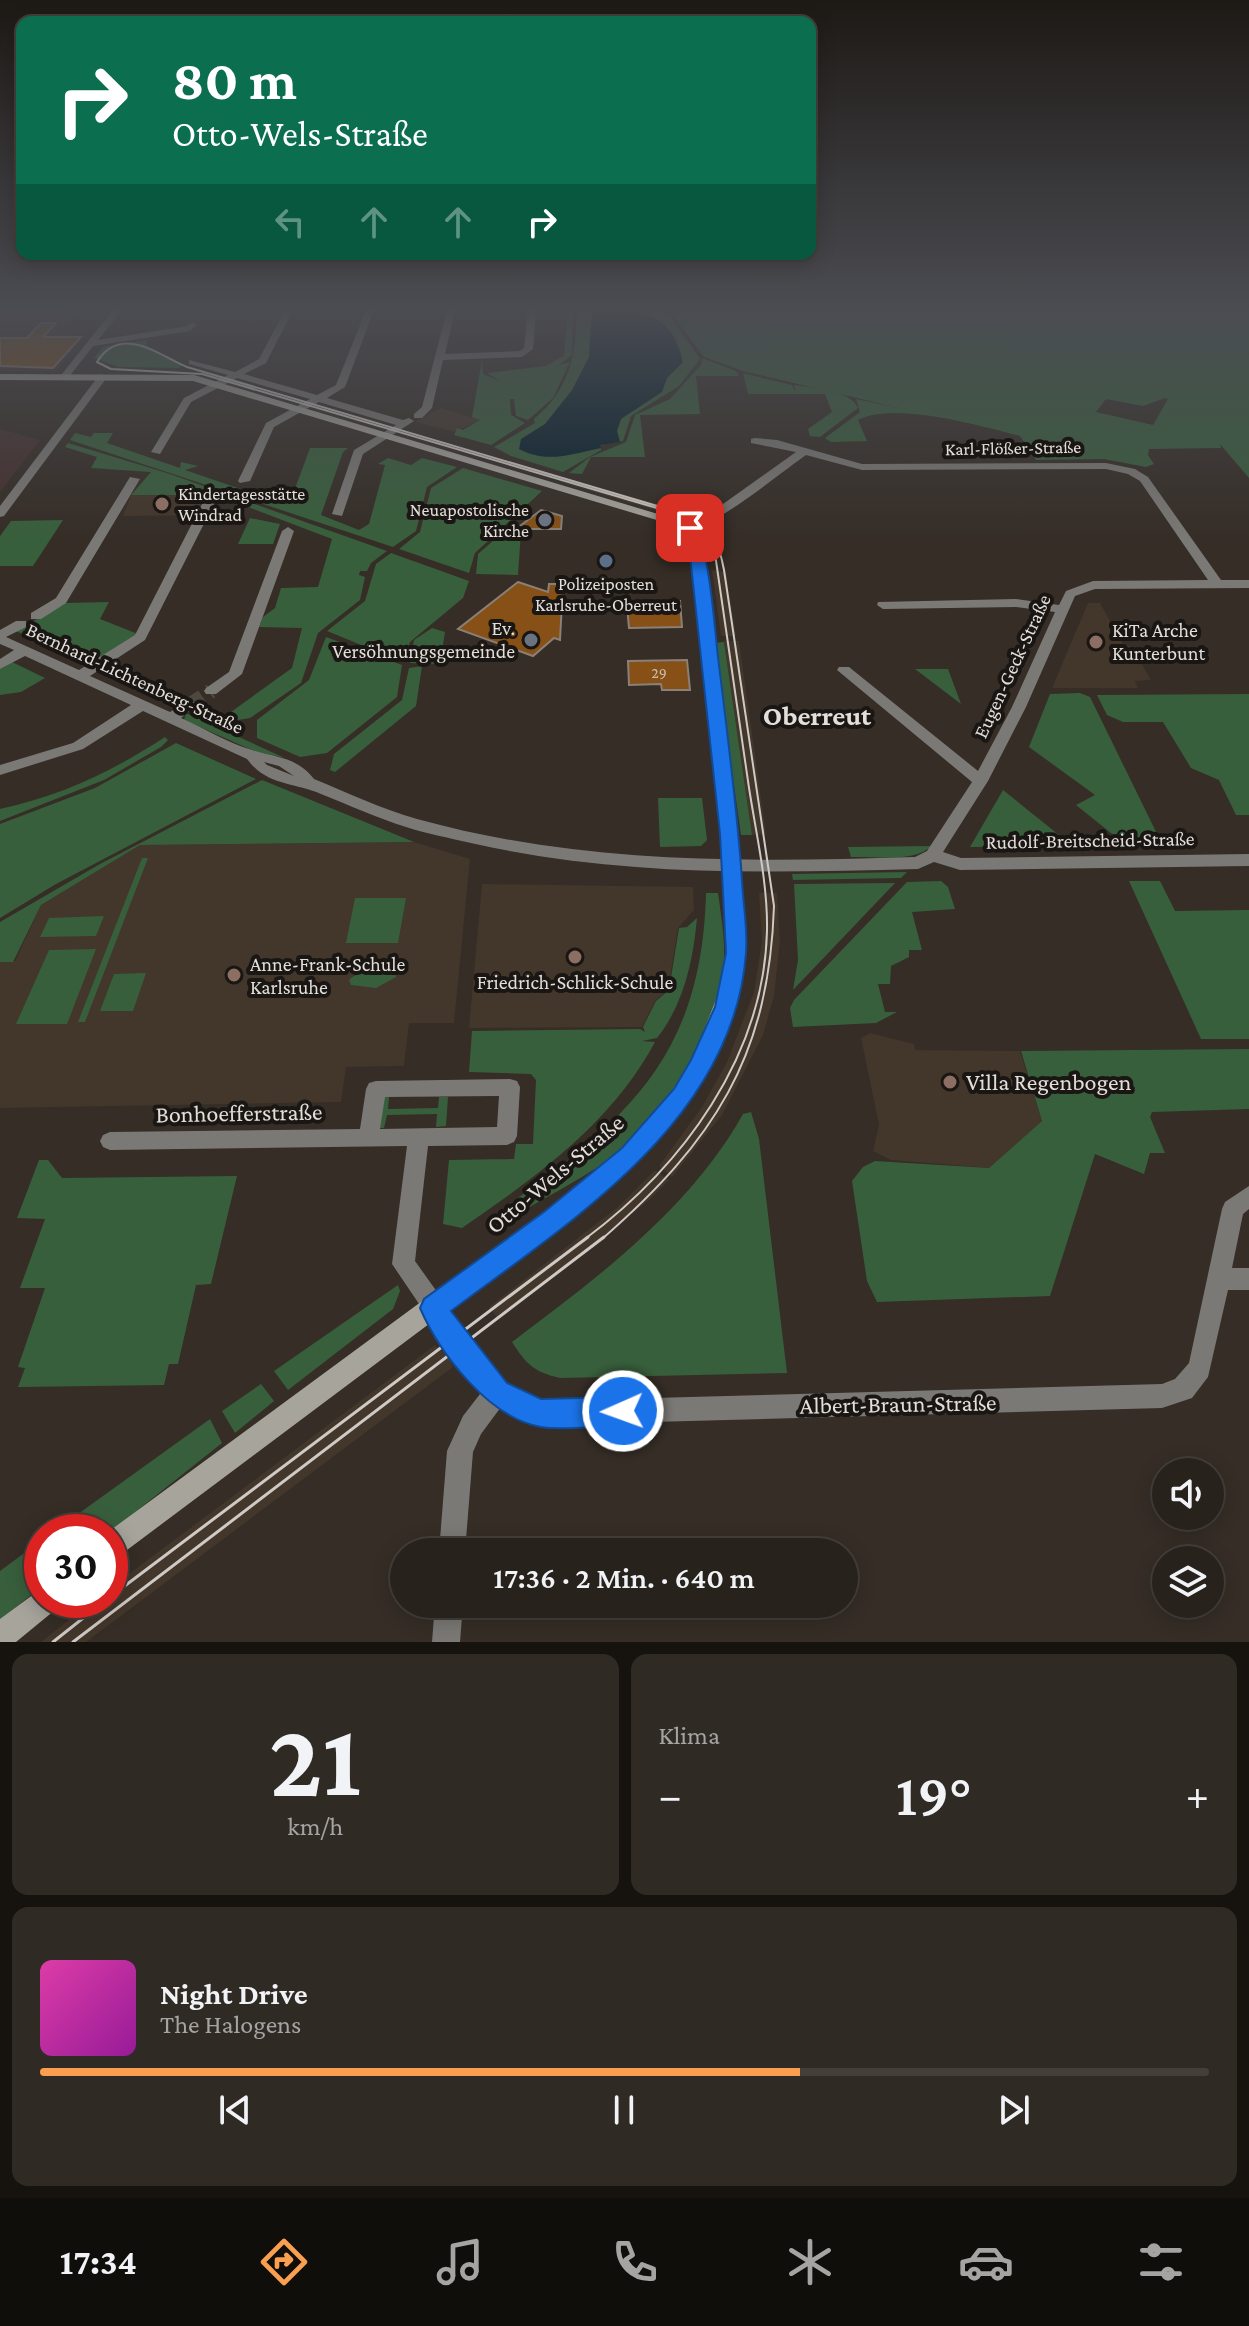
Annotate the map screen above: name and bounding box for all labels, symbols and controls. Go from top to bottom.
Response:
icon: right [40,48,144,152]
text: 80 m [172,49,297,111]
text: Otto-Wels-Straße [172,114,428,154]
icon: left [268,200,312,244]
icon: ahead [352,200,396,244]
icon: ahead [436,200,480,244]
icon: right [520,200,564,244]
street label: Karl-Flößer-Straße [945,437,1081,459]
place label: Kindertagesstätte Windrad [178,484,305,525]
pin [656,494,724,562]
marker: Kindertagesstätte Windrad [153,495,171,513]
place label: Neuapostolische Kirche [410,500,529,541]
icon: arrive [668,506,712,550]
marker: Neuapostolische Kirche [536,511,554,529]
marker: Polizeiposten Karlsruhe-Oberreut [597,552,615,570]
place label: Polizeiposten Karlsruhe-Oberreut [535,574,678,615]
street label: Eugen-Geck-Straße [969,590,1056,742]
place label: Ev. Versöhnungsgemeinde [332,617,515,663]
street label: Bernhard-Lichtenberg-Straße [23,618,247,739]
place label: KiTa Arche Kunterbunt [1112,619,1205,664]
marker: Ev. Versöhnungsgemeinde [522,631,540,649]
marker: KiTa Arche Kunterbunt [1087,633,1105,651]
house number: 29 [651,664,667,681]
district label: Oberreut [763,700,872,731]
street label: Rudolf-Breitscheid-Straße [985,827,1195,853]
marker: Friedrich-Schlick-Schule [566,948,584,966]
place label: Anne-Frank-Schule Karlsruhe [250,953,405,998]
marker: Anne-Frank-Schule Karlsruhe [225,966,243,984]
place label: Friedrich-Schlick-Schule [477,971,674,993]
place label: Villa Regenbogen [966,1068,1132,1095]
marker: Villa Regenbogen [941,1073,959,1091]
street label: Bonhoefferstraße [155,1098,323,1127]
street label: Otto-Wels-Straße [481,1108,629,1239]
position arrow [581,1369,665,1453]
street label: Albert-Braun-Straße [799,1388,997,1419]
map controls [1152,1458,1224,1618]
button: sound [1152,1458,1224,1530]
speed limit sign: 30 [24,1514,128,1618]
button: layers [1152,1546,1224,1618]
text: 17:36 · 2 Min. · 640 m [493,1561,755,1594]
text: 21 [269,1702,361,1817]
text: Klima [659,1721,720,1750]
text: 19° [896,1761,972,1828]
text: − [659,1771,682,1819]
text: + [1186,1771,1209,1819]
text: km/h [287,1812,343,1841]
text: Night Drive [160,1977,308,2010]
text: The Halogens [160,2010,301,2039]
icon: previous [213,2088,257,2132]
icon: pause [602,2088,646,2132]
icon: next [992,2088,1036,2132]
icon: directions [256,2234,312,2290]
icon: music [432,2234,488,2290]
icon: phone [607,2234,663,2290]
icon: climate [782,2234,838,2290]
icon: car [958,2234,1014,2290]
icon: filters [1133,2234,1189,2290]
text: 17:34 [60,2242,137,2282]

